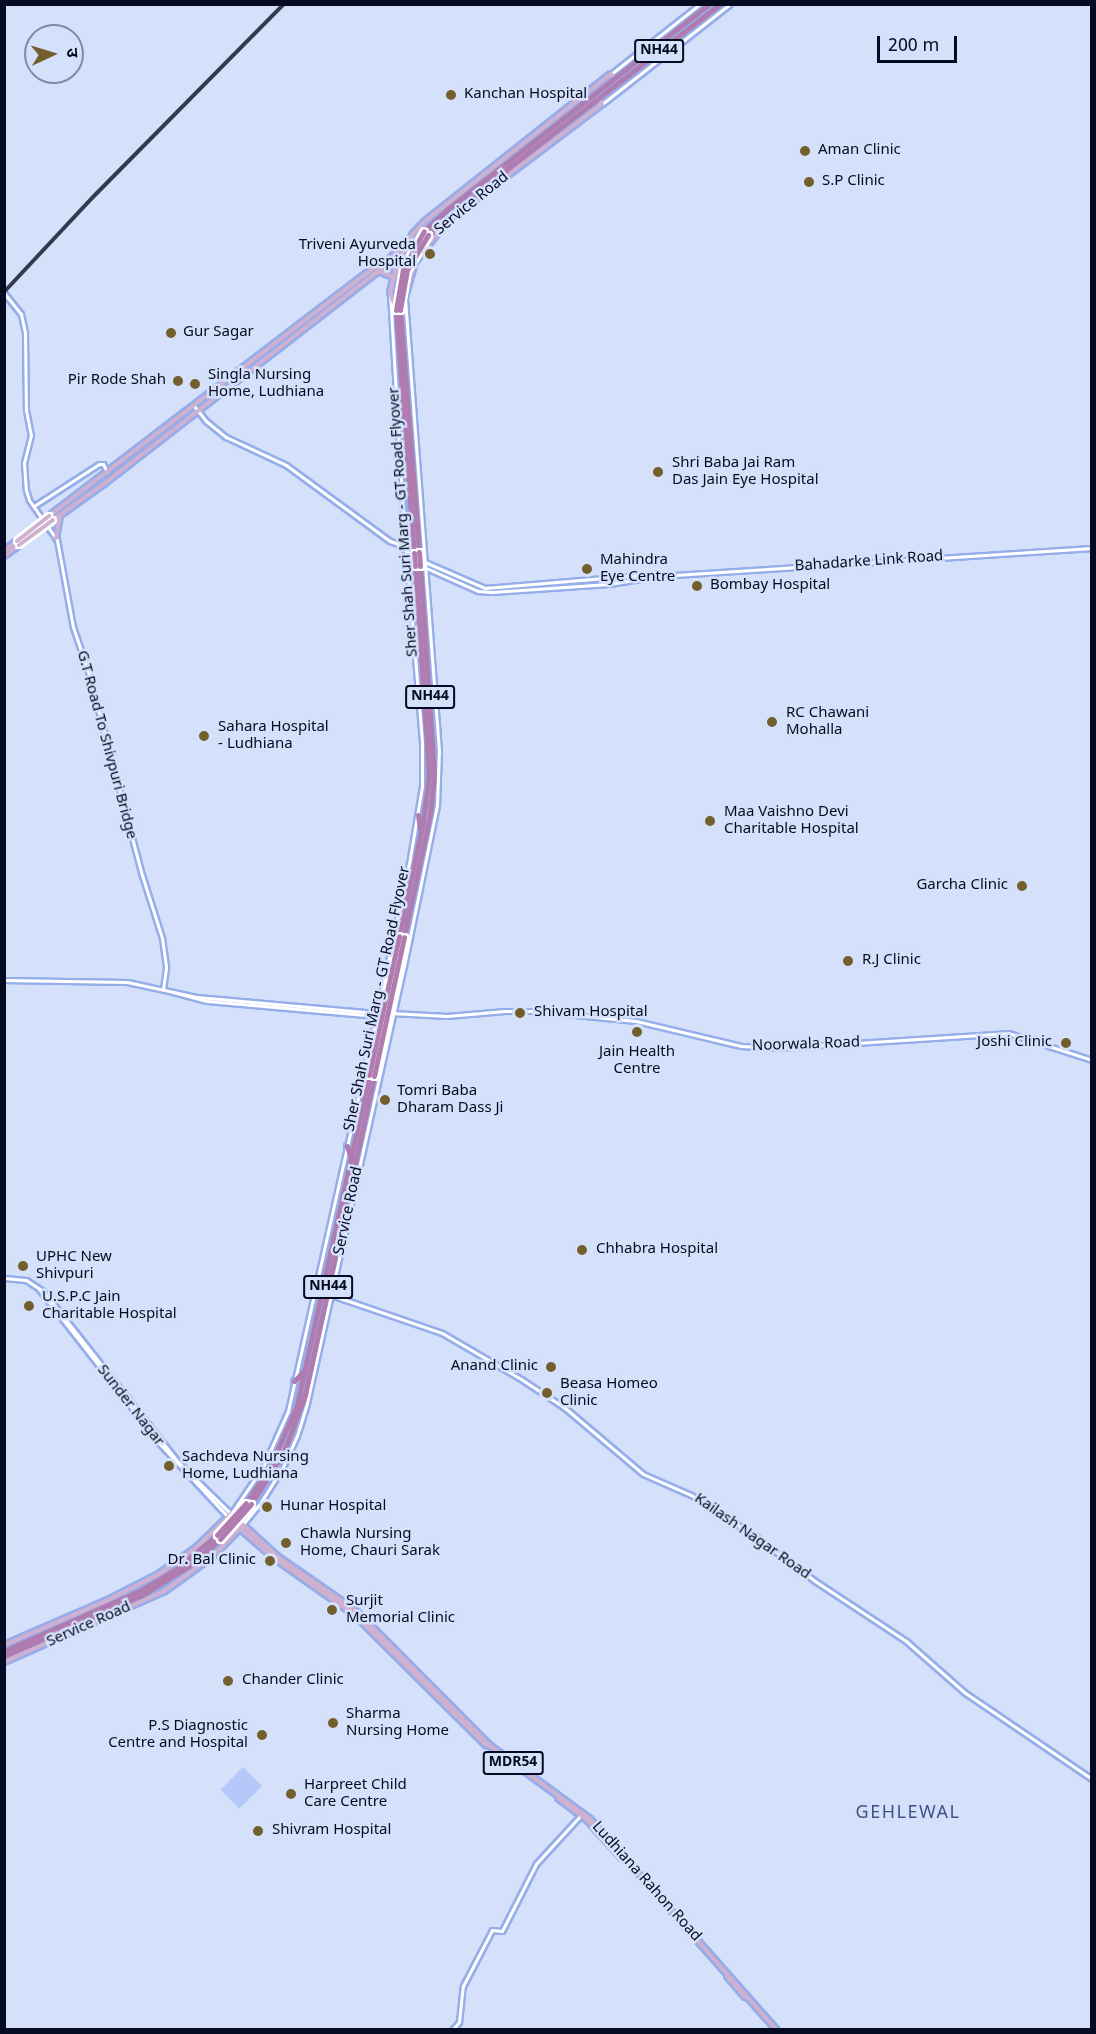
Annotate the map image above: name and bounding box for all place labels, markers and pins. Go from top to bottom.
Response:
marker: Kanchan Hospital [442,86,460,104]
place label: Kanchan Hospital [464,86,591,104]
marker: Aman Clinic [796,142,814,160]
place label: Aman Clinic [818,142,905,160]
marker: S.P Clinic [800,173,818,191]
place label: S.P Clinic [822,173,887,191]
place label: Triveni Ayurveda Hospital [291,236,416,271]
marker: Triveni Ayurveda Hospital [421,245,439,263]
place label: Gur Sagar [183,324,254,342]
marker: Gur Sagar [164,326,178,340]
place label: Singla Nursing Home, Ludhiana [208,366,327,401]
place label: Pir Rode Shah [67,372,166,390]
marker: Pir Rode Shah [171,374,185,388]
marker: Singla Nursing Home, Ludhiana [186,375,204,393]
place label: Shri Baba Jai Ram Das Jain Eye Hospital [672,454,822,489]
marker: Shri Baba Jai Ram Das Jain Eye Hospital [649,463,667,481]
place label: Mahindra Eye Centre [600,551,676,586]
marker: Mahindra Eye Centre [578,560,596,578]
marker: Bombay Hospital [688,577,706,595]
place label: Bombay Hospital [710,577,831,595]
place label: RC Chawani Mohalla [786,704,871,739]
marker: RC Chawani Mohalla [763,713,781,731]
place label: Sahara Hospital - Ludhiana [218,718,331,753]
marker: Sahara Hospital - Ludhiana [195,727,213,745]
place label: Maa Vaishno Devi Charitable Hospital [724,803,862,838]
marker: Maa Vaishno Devi Charitable Hospital [701,812,719,830]
place label: Garcha Clinic [913,877,1008,895]
marker: Garcha Clinic [1013,877,1031,895]
marker: R.J Clinic [839,952,857,970]
place label: R.J Clinic [862,952,925,970]
marker: Shivam Hospital [511,1004,529,1022]
place label: Shivam Hospital [534,1004,651,1022]
marker: Jain Health Centre [628,1023,646,1041]
place label: Joshi Clinic [973,1034,1052,1052]
marker: Joshi Clinic [1057,1034,1075,1052]
place label: Jain Health Centre [597,1043,677,1078]
place label: Tomri Baba Dharam Dass Ji [397,1082,505,1117]
marker: Tomri Baba Dharam Dass Ji [378,1093,392,1107]
marker: Chhabra Hospital [573,1241,591,1259]
place label: Chhabra Hospital [596,1241,720,1259]
place label: UPHC New Shivpuri [36,1248,113,1283]
marker: UPHC New Shivpuri [14,1257,32,1275]
place label: U.S.P.C Jain Charitable Hospital [42,1288,180,1323]
marker: U.S.P.C Jain Charitable Hospital [20,1297,38,1315]
place label: Anand Clinic [447,1358,538,1376]
marker: Anand Clinic [542,1358,560,1376]
place label: Beasa Homeo Clinic [560,1375,656,1410]
marker: Beasa Homeo Clinic [538,1384,556,1402]
place label: Sachdeva Nursing Home, Ludhiana [182,1448,311,1483]
marker: Sachdeva Nursing Home, Ludhiana [160,1457,178,1475]
marker: Hunar Hospital [258,1498,276,1516]
place label: Hunar Hospital [280,1498,390,1516]
place label: Chawla Nursing Home, Chauri Sarak [300,1525,442,1560]
marker: Chawla Nursing Home, Chauri Sarak [277,1534,295,1552]
place label: Dr. Bal Clinic [164,1552,256,1570]
marker: Dr. Bal Clinic [261,1552,279,1570]
place label: Surjit Memorial Clinic [346,1592,460,1627]
marker: Surjit Memorial Clinic [323,1601,341,1619]
marker: Chander Clinic [219,1672,237,1690]
place label: Chander Clinic [242,1672,347,1690]
place label: Sharma Nursing Home [346,1705,449,1740]
marker: Sharma Nursing Home [324,1714,342,1732]
place label: P.S Diagnostic Centre and Hospital [107,1717,248,1752]
marker: P.S Diagnostic Centre and Hospital [253,1726,271,1744]
place label: Harpreet Child Care Centre [304,1776,410,1811]
marker: Harpreet Child Care Centre [282,1785,300,1803]
marker: Shivram Hospital [249,1822,267,1840]
place label: Shivram Hospital [272,1822,396,1840]

